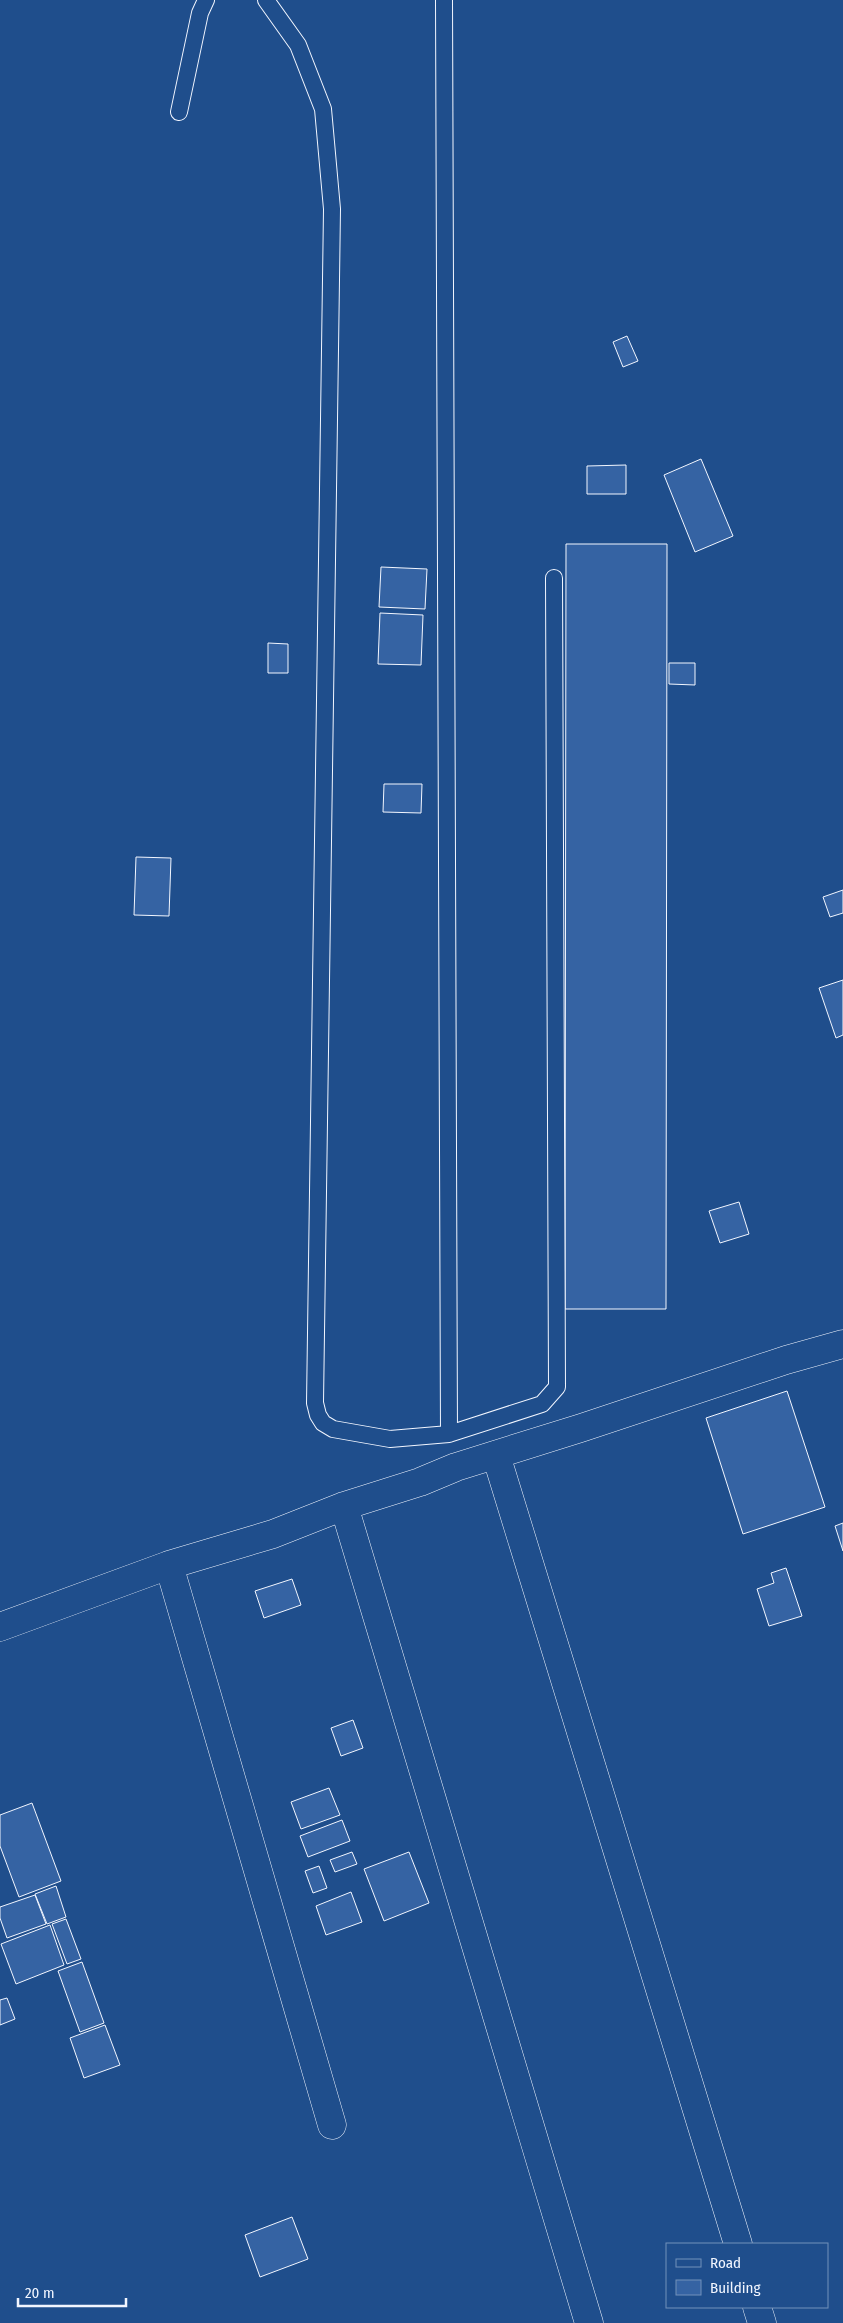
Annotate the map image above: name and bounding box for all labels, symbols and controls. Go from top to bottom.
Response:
legend [666,2243,828,2308]
text: Road [710,2254,741,2272]
scale bar [18,2276,125,2308]
text: Building [710,2279,761,2297]
text: 20 m [25,2284,55,2302]

